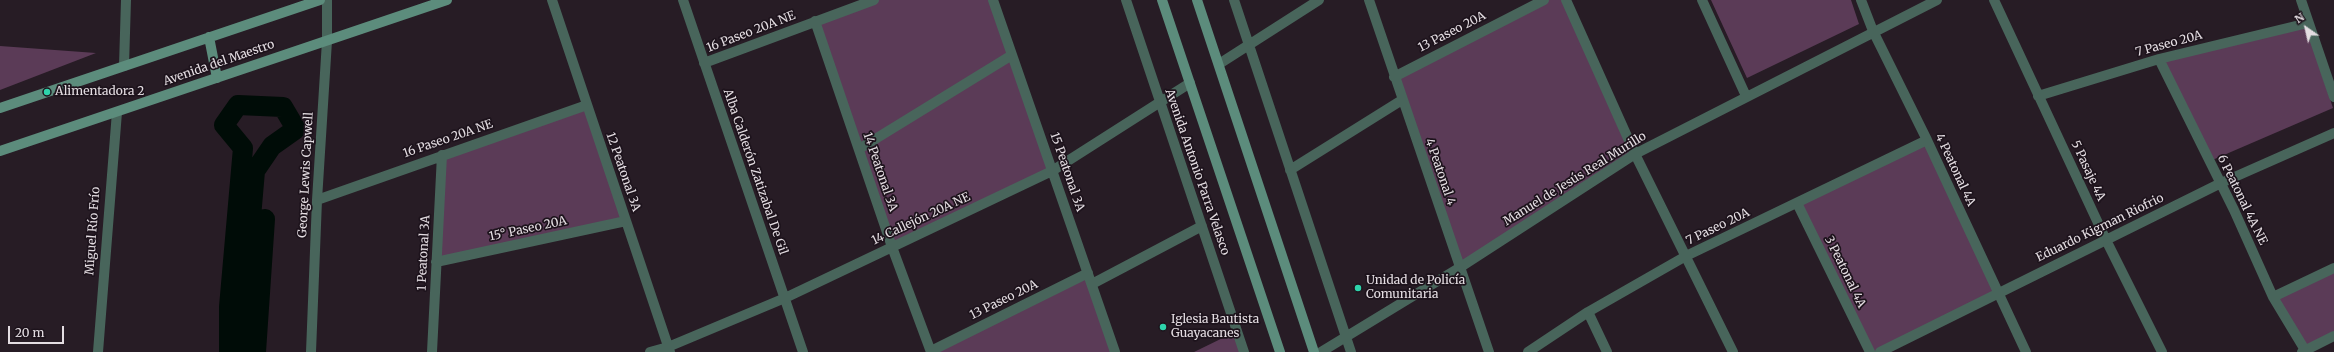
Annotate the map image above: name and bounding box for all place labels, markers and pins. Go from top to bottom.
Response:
place label: Alimentadora 2 [55,85,144,99]
marker: Alimentadora 2 [42,87,52,97]
place label: Unidad de Policía Comunitaria [1366,274,1465,302]
marker: Unidad de Policía Comunitaria [1353,283,1363,293]
place label: Iglesia Bautista Guayacanes [1171,313,1259,341]
marker: Iglesia Bautista Guayacanes [1158,322,1168,332]

